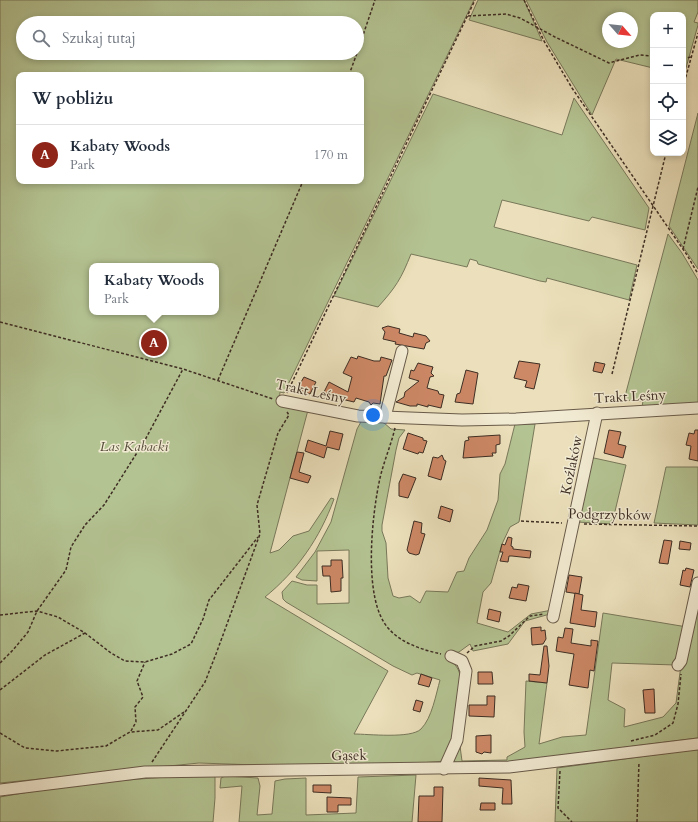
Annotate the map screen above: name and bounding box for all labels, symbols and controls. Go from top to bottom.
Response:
north arrow [602,12,638,48]
map controls [650,12,686,156]
button: + [650,12,686,48]
search box [16,16,364,60]
icon: search [30,27,52,49]
text: Szukaj tutaj [62,28,136,48]
button: − [650,48,686,84]
button: locate [650,84,686,120]
text: W pobliżu [32,87,113,110]
button: layers [650,120,686,156]
text: Kabaty Woods [70,136,170,156]
text: A [40,146,50,164]
text: 170 m [314,146,348,164]
text: Park [70,156,95,174]
popup [89,263,219,315]
text: Kabaty Woods [104,270,204,290]
text: Park [104,290,129,308]
pin: A [141,328,167,358]
street label: Trakt Leśny [274,375,349,408]
street label: Trakt Leśny [594,385,667,408]
your location [363,405,383,425]
street label: Koźlaków [556,433,587,496]
park label: Las Kabacki [100,437,168,456]
street label: Podgrzybków [568,504,653,525]
street label: Gąsek [331,746,367,765]

